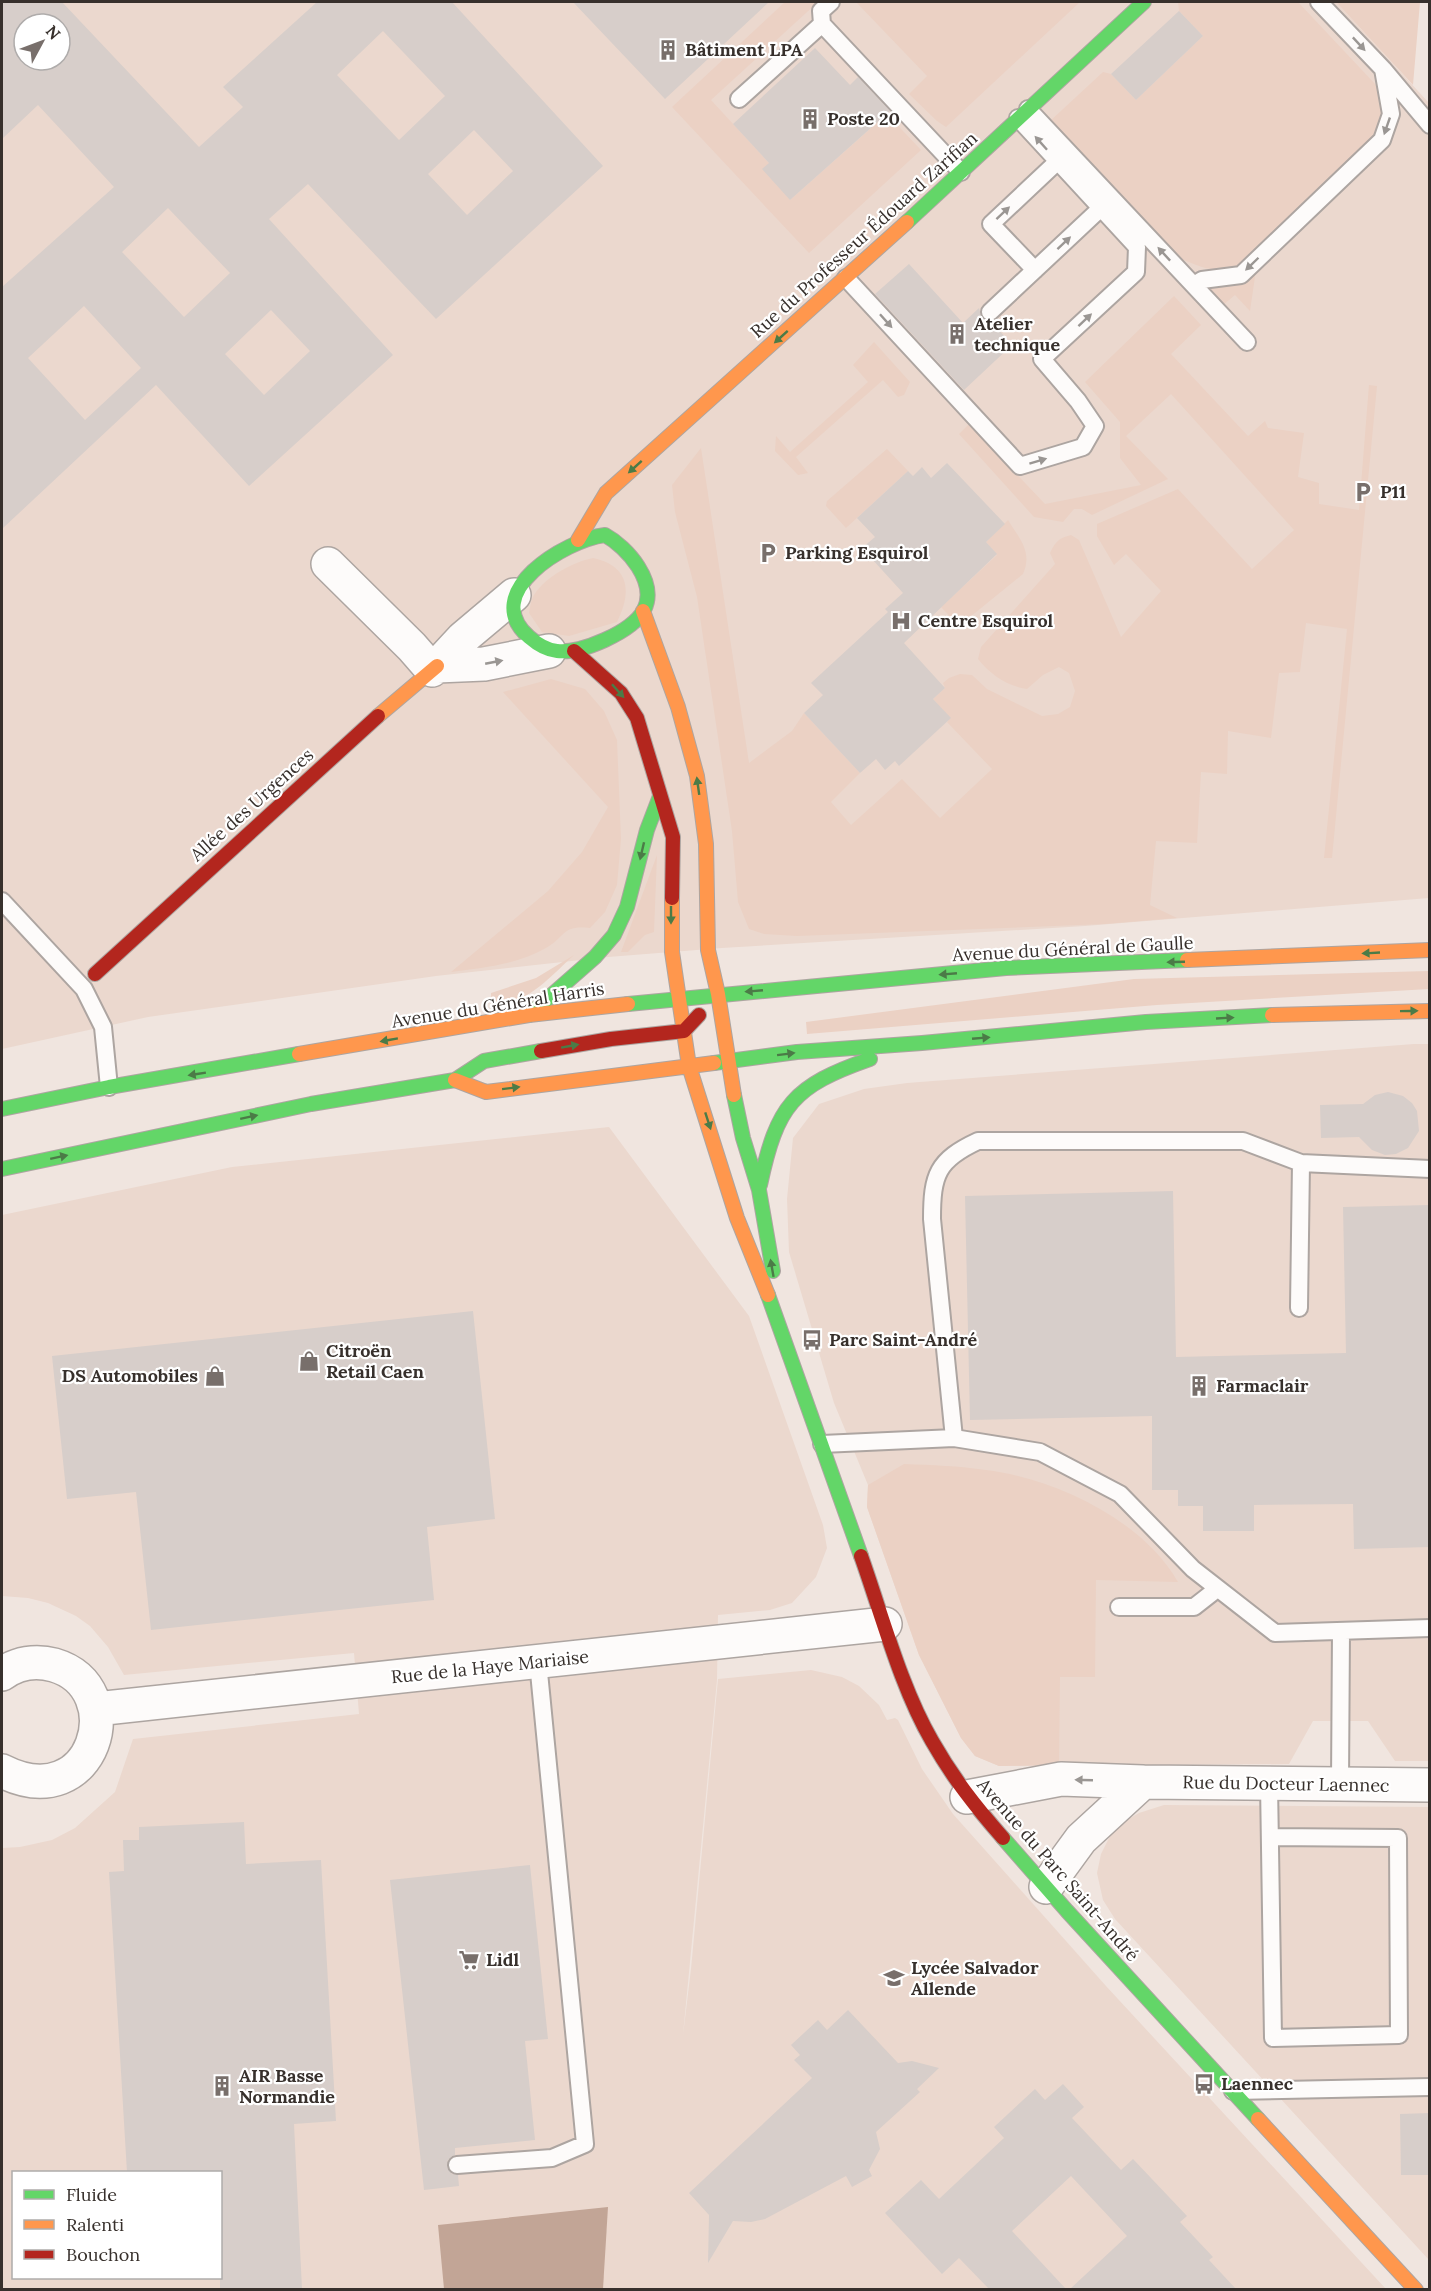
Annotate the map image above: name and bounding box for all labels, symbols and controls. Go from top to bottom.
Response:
north arrow [12,12,72,72]
text: N [42,21,65,43]
one-way arrow [1352,36,1365,51]
building icon: Bâtiment LPA [656,38,680,62]
place label: Bâtiment LPA [685,38,803,61]
building icon: Poste 20 [798,107,822,131]
place label: Poste 20 [827,107,900,130]
one-way arrow [1382,117,1392,135]
street label: Rue du Professeur Édouard Zarifian [745,127,982,343]
one-way arrow [1035,136,1048,151]
one-way arrow [995,207,1010,220]
one-way arrow [1056,236,1071,250]
one-way arrow [1157,246,1171,261]
one-way arrow [1245,257,1259,271]
place label: Atelier technique [974,312,1060,356]
one-way arrow [879,313,892,328]
one-way arrow [1077,313,1092,327]
building icon: Atelier technique [945,322,969,346]
one-way arrow [773,330,788,344]
one-way arrow [1029,456,1047,465]
one-way arrow [628,460,643,473]
parking icon: P11 [1351,480,1375,504]
place label: P11 [1380,480,1406,503]
parking icon: Parking Esquirol [756,541,780,565]
place label: Parking Esquirol [785,541,929,564]
hospital icon: Centre Esquirol [889,609,913,633]
place label: Centre Esquirol [918,609,1054,632]
one-way arrow [484,657,503,666]
one-way arrow [611,683,625,698]
street label: Allée des Urgences [184,743,318,867]
one-way arrow [694,777,703,796]
one-way arrow [636,842,646,860]
one-way arrow [667,906,676,925]
street label: Avenue du Général de Gaulle [951,931,1194,966]
one-way arrow [1362,948,1381,957]
one-way arrow [1167,957,1186,966]
one-way arrow [938,969,957,978]
street label: Avenue du Général Harris [389,976,606,1033]
one-way arrow [744,986,763,996]
one-way arrow [1399,1006,1418,1016]
one-way arrow [1215,1013,1234,1022]
one-way arrow [971,1033,990,1043]
one-way arrow [379,1036,398,1045]
one-way arrow [560,1041,579,1050]
one-way arrow [776,1049,795,1058]
one-way arrow [187,1069,206,1078]
one-way arrow [502,1084,521,1093]
one-way arrow [240,1112,259,1121]
one-way arrow [704,1112,713,1130]
one-way arrow [49,1152,68,1161]
one-way arrow [768,1258,777,1277]
bus stop icon: Parc Saint-André [800,1328,824,1352]
place label: Parc Saint-André [829,1328,977,1351]
place label: Citroën Retail Caen [326,1339,424,1383]
shop icon: Citroën Retail Caen [297,1349,321,1373]
place label: DS Automobiles [62,1364,198,1387]
shop icon: DS Automobiles [203,1364,227,1388]
building icon: Farmaclair [1187,1374,1211,1398]
place label: Farmaclair [1216,1374,1309,1397]
street label: Rue de la Haye Mariaise [390,1645,590,1688]
street label: Rue du Docteur Laennec [1182,1770,1390,1797]
street label: Avenue du Parc Saint-André [972,1773,1144,1966]
one-way arrow [1075,1775,1094,1784]
supermarket icon: Lidl [457,1948,481,1972]
place label: Lidl [486,1948,519,1971]
place label: Lycée Salvador Allende [911,1956,1039,2000]
school or university icon: Lycée Salvador Allende [882,1966,906,1990]
place label: AIR Basse Normandie [239,2064,335,2108]
bus stop icon: Laennec [1192,2072,1216,2096]
place label: Laennec [1221,2072,1294,2095]
building icon: AIR Basse Normandie [210,2074,234,2098]
legend [12,2171,222,2279]
text: Fluide [66,2183,117,2206]
text: Ralenti [66,2213,124,2236]
text: Bouchon [66,2243,140,2266]

